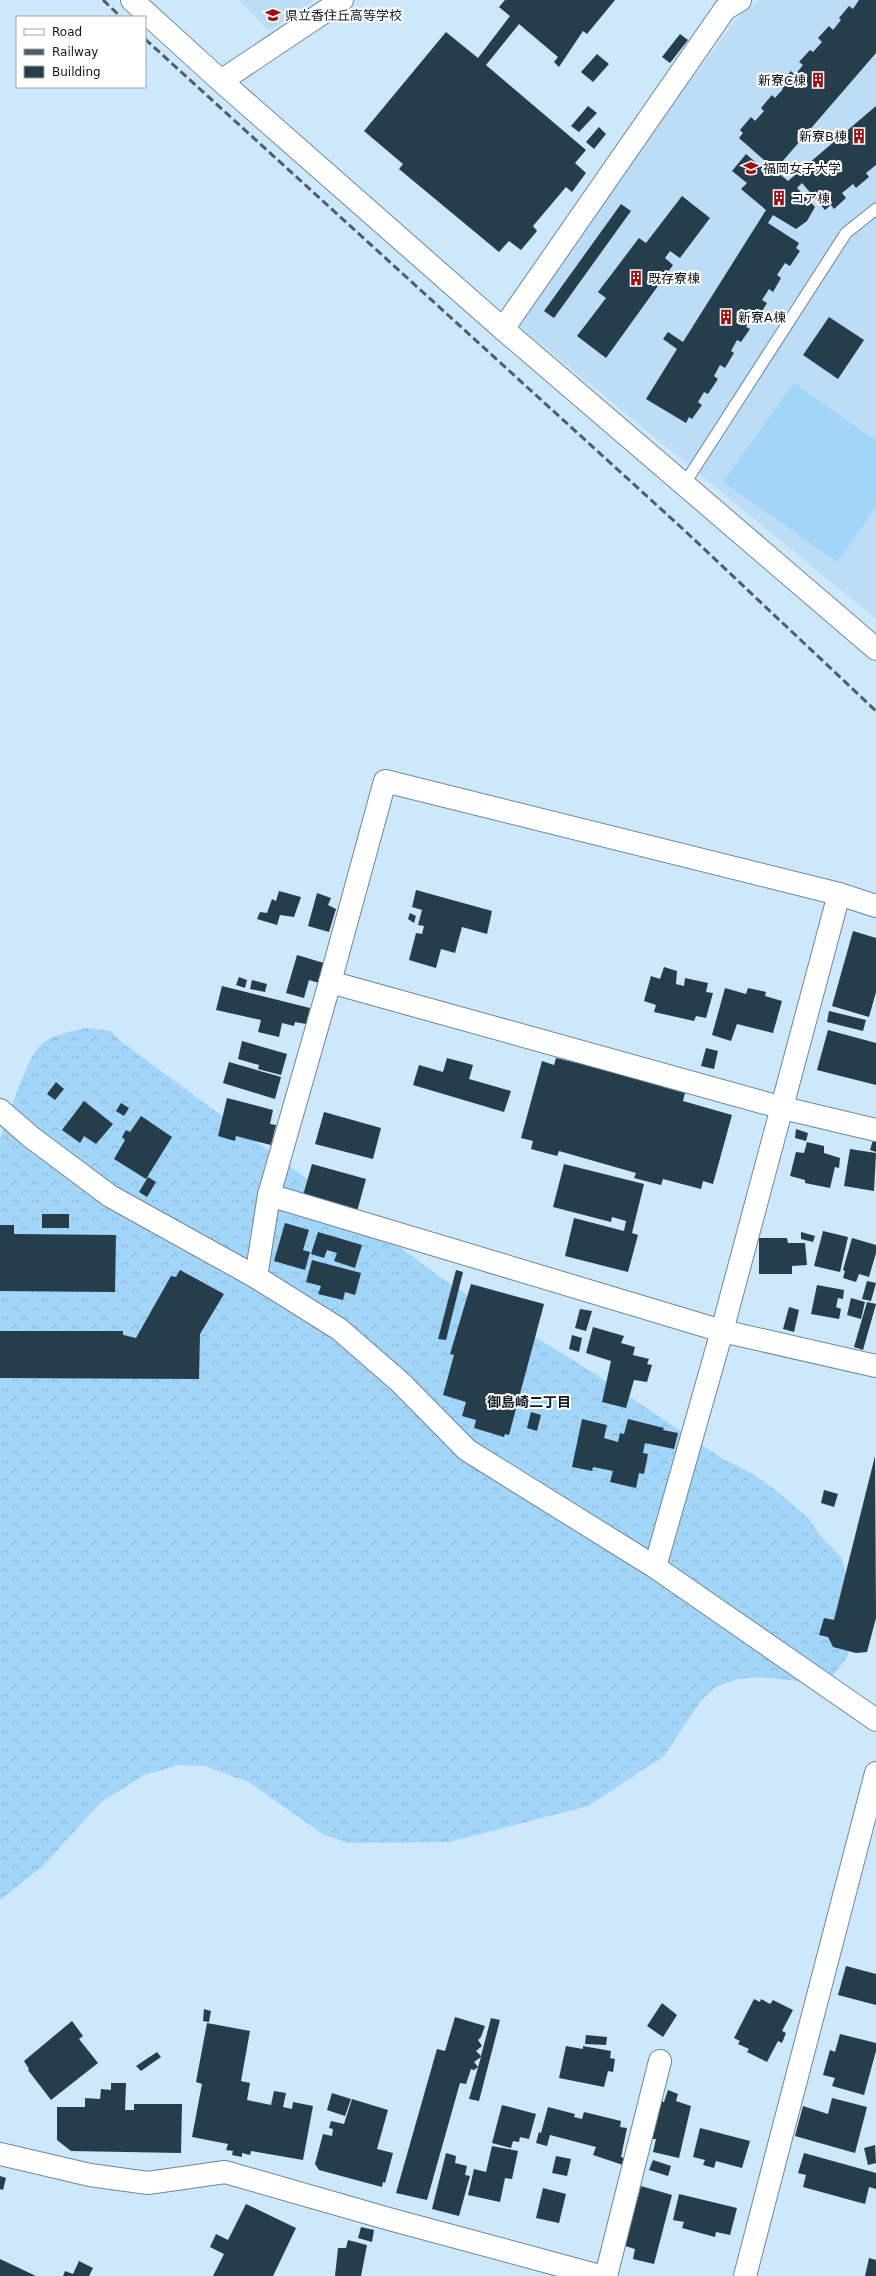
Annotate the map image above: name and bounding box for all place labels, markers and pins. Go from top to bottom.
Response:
school or university icon: 県立香住丘高等学校 [264,6,282,24]
place label: 県立香住丘高等学校 [285,8,402,23]
building icon: 新寮C棟 [809,71,827,89]
place label: 新寮C棟 [758,73,806,88]
building icon: 新寮B棟 [850,127,868,145]
place label: 新寮B棟 [799,129,847,144]
school or university icon: 福岡女子大学 [742,159,760,177]
place label: 福岡女子大学 [763,161,841,176]
building icon: コア棟 [770,189,788,207]
place label: コア棟 [791,191,830,206]
building icon: 既存寮棟 [627,269,645,287]
place label: 既存寮棟 [648,271,700,286]
building icon: 新寮A棟 [717,308,735,326]
place label: 新寮A棟 [738,310,786,325]

